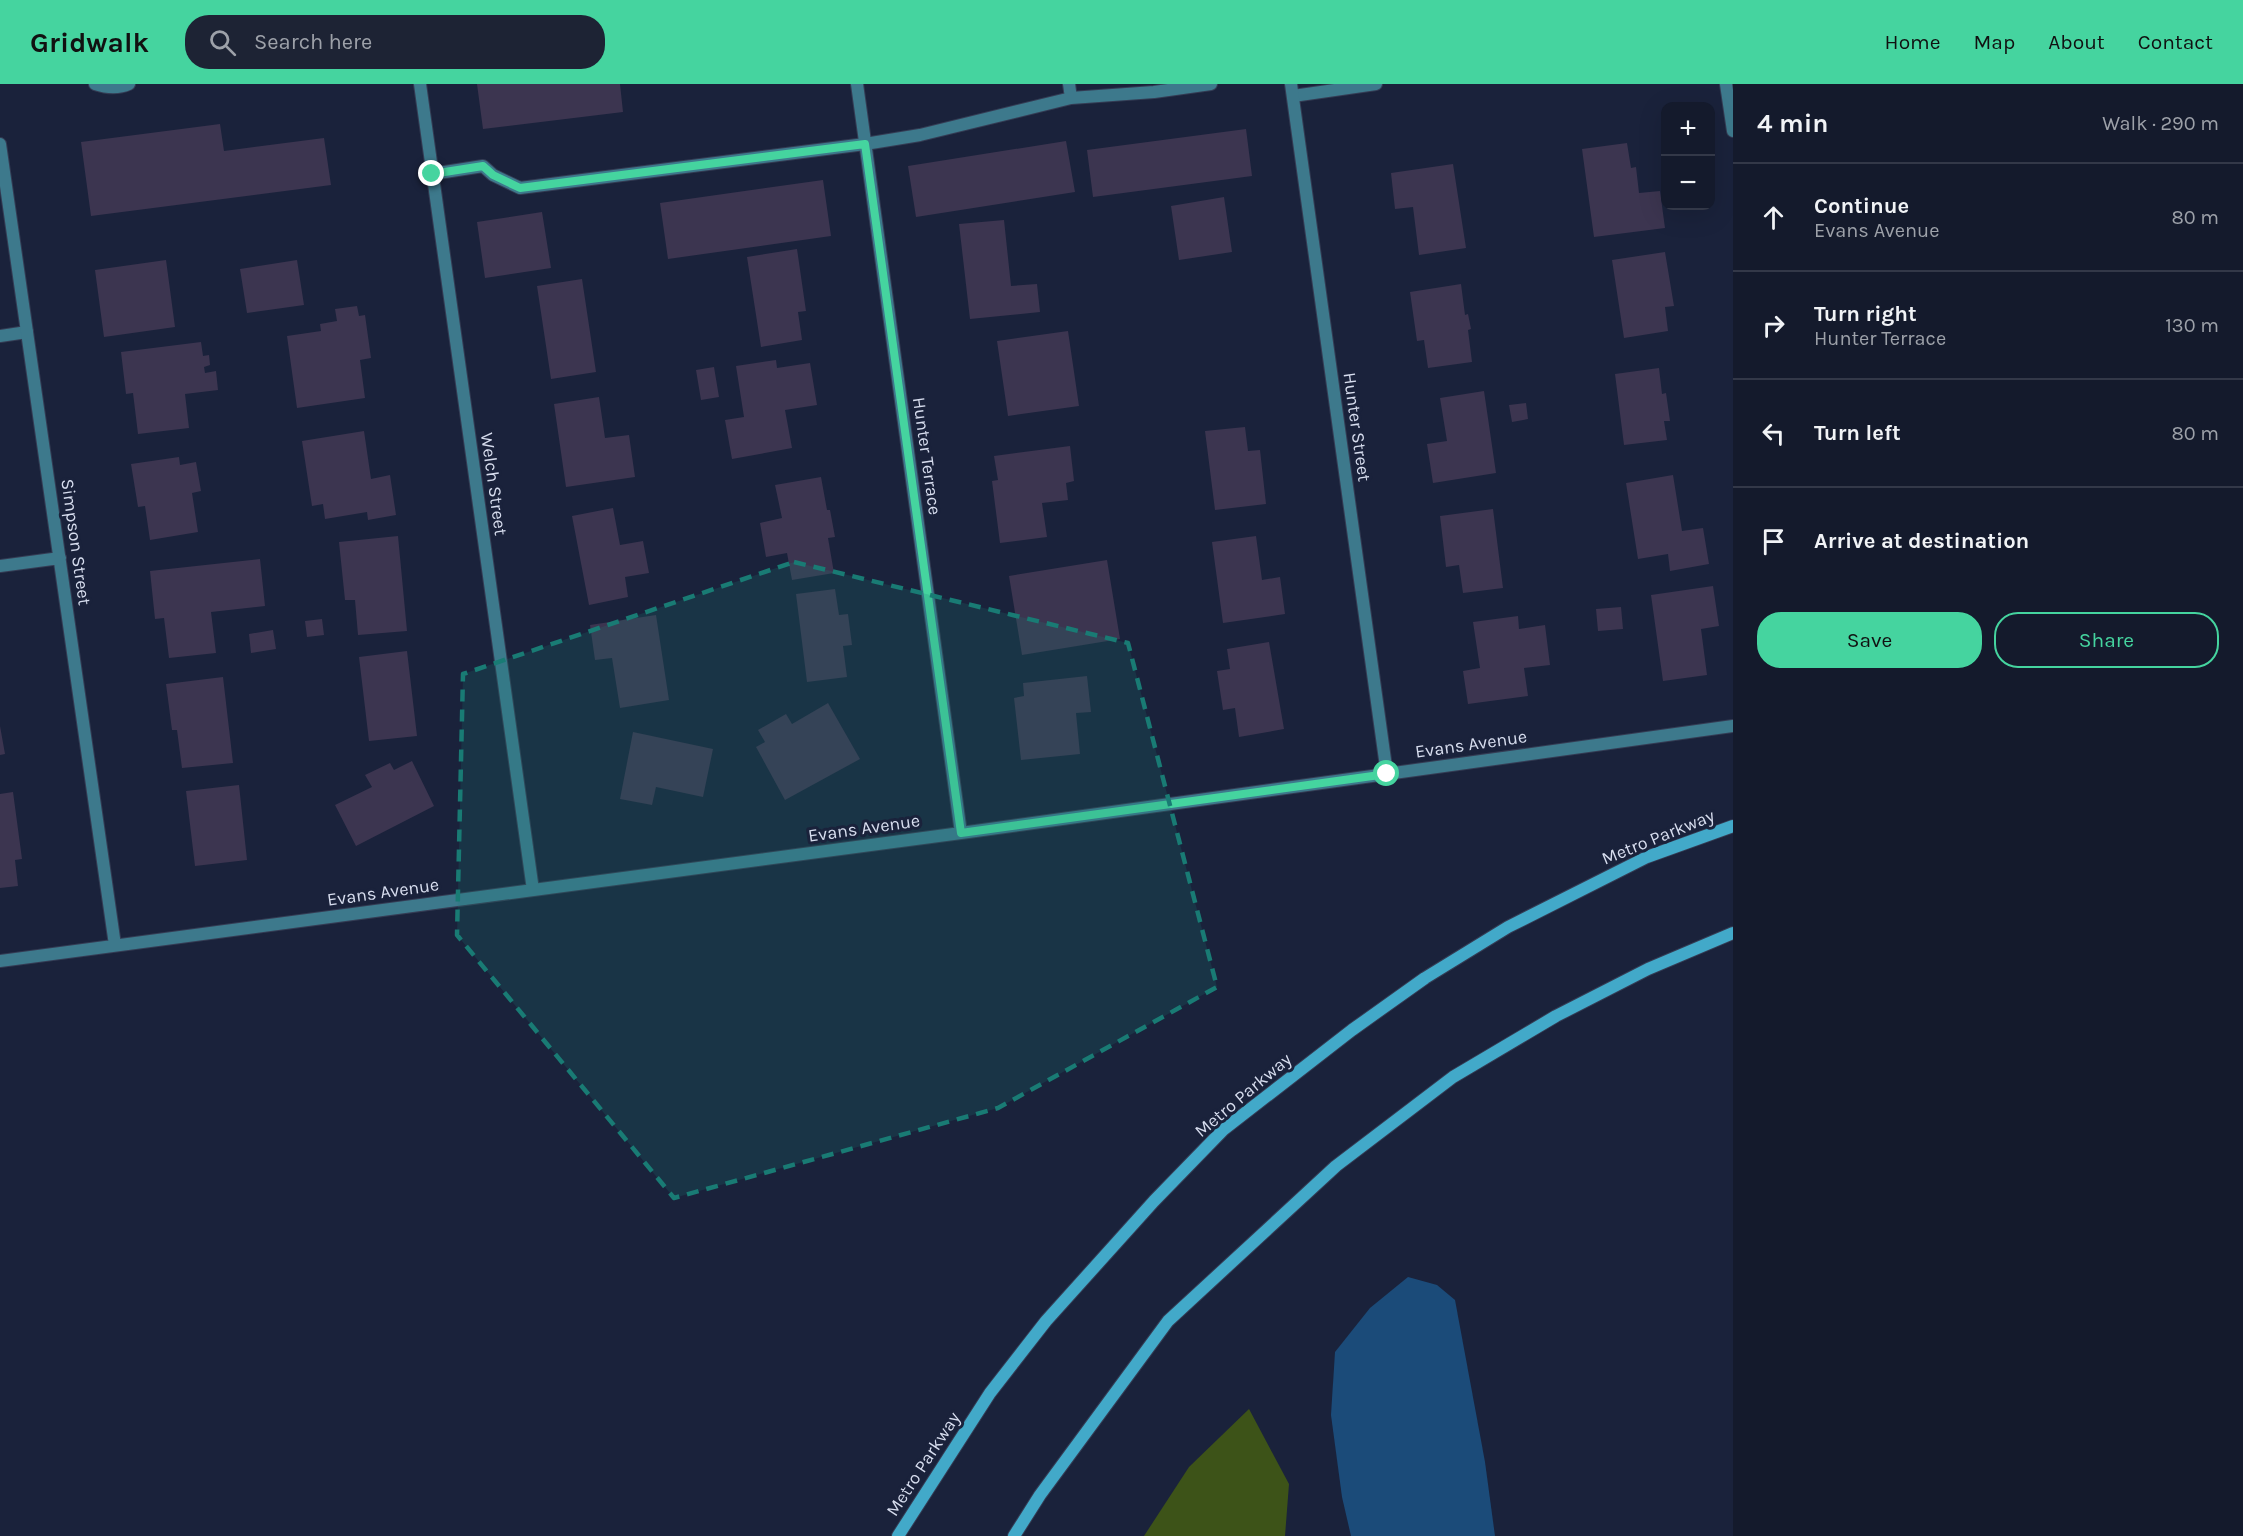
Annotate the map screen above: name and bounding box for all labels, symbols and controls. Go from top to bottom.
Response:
search box [185,15,605,69]
text: Gridwalk [30,26,149,59]
icon: search [206,26,239,59]
text: Search here [254,29,372,55]
text: Home [1885,30,1941,54]
text: Map [1974,30,2015,54]
text: About [2048,30,2105,54]
text: Contact [2138,30,2213,54]
map controls [1661,102,1715,210]
button: + [1661,102,1715,156]
text: 4 min [1757,108,1828,139]
text: Walk · 290 m [2102,112,2219,135]
button: − [1661,156,1715,210]
route end [418,160,444,186]
text: Continue [1814,193,1909,219]
icon: ahead [1757,201,1790,234]
text: 80 m [2171,206,2219,229]
text: Evans Avenue [1814,219,1939,242]
text: Turn right [1814,301,1917,327]
icon: right [1757,309,1790,342]
text: 130 m [2165,314,2219,337]
text: Hunter Terrace [1814,327,1946,350]
street label: Hunter Street [1338,371,1376,483]
street label: Hunter Terrace [908,396,946,516]
icon: left [1757,417,1790,450]
text: Turn left [1814,420,1901,446]
text: 80 m [2171,422,2219,445]
street label: Welch Street [476,431,512,537]
street label: Simpson Street [56,477,96,607]
icon: arrive [1757,525,1790,558]
text: Arrive at destination [1814,528,2029,554]
button: Save [1757,612,1982,668]
button: Share [1994,612,2219,668]
street label: Evans Avenue [1414,725,1528,763]
route start [1373,760,1399,786]
street label: Metro Parkway [1598,804,1718,870]
street label: Evans Avenue [807,809,921,847]
street label: Evans Avenue [326,873,440,911]
street label: Metro Parkway [1190,1048,1296,1142]
street label: Metro Parkway [881,1407,965,1520]

